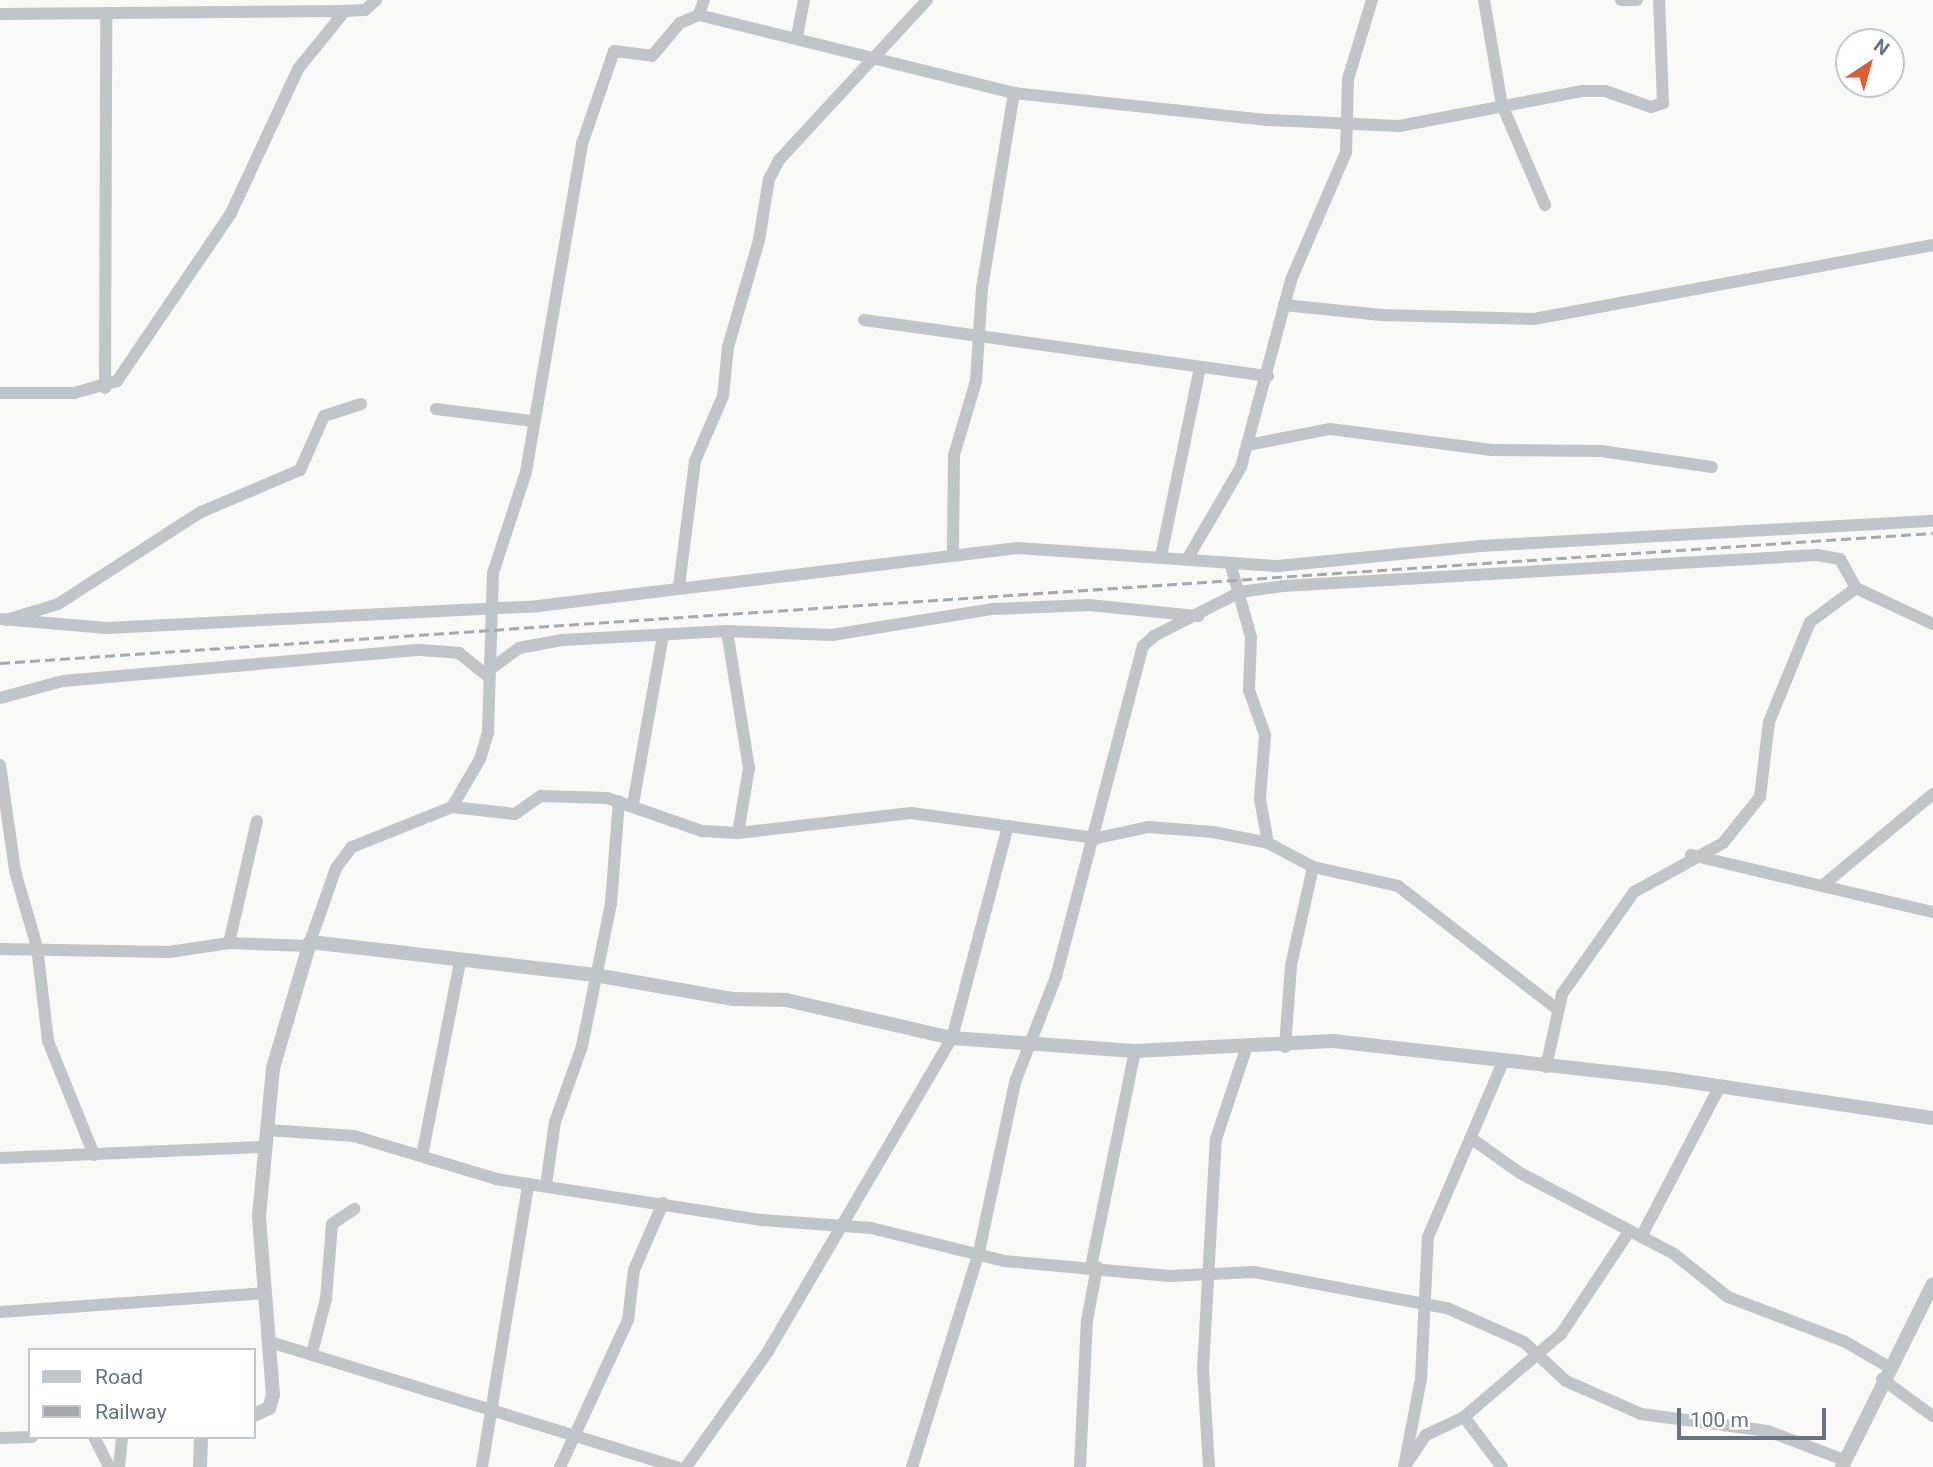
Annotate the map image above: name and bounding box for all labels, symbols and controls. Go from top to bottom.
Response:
north arrow [1835,28,1905,98]
text: N [1869,34,1894,60]
legend [28,1348,256,1439]
text: Road [95,1365,143,1389]
scale bar [1681,1394,1830,1438]
text: Railway [95,1400,167,1424]
text: 100 m [1690,1408,1749,1432]

